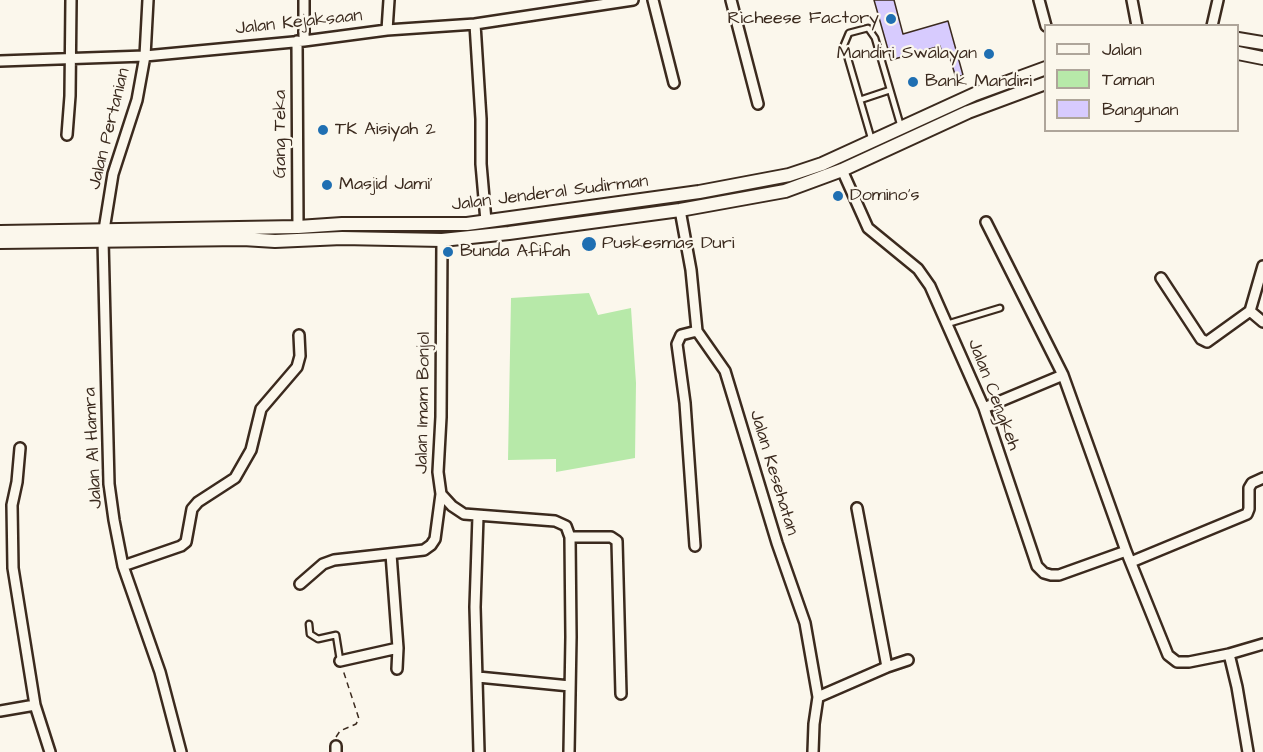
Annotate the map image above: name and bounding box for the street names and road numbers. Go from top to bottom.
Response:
street label: Jalan Kejaksaan [235,6,363,40]
street label: Jalan Pertanian [84,66,136,192]
street label: Gang Teka [270,90,292,178]
street label: Jalan Jenderal Sudirman [450,171,650,217]
street label: Jalan Imam Bonjol [412,332,436,474]
street label: Jalan Cengkeh [962,336,1024,454]
street label: Jalan Al Hamra [80,387,108,509]
street label: Jalan Kesehatan [744,408,802,538]

